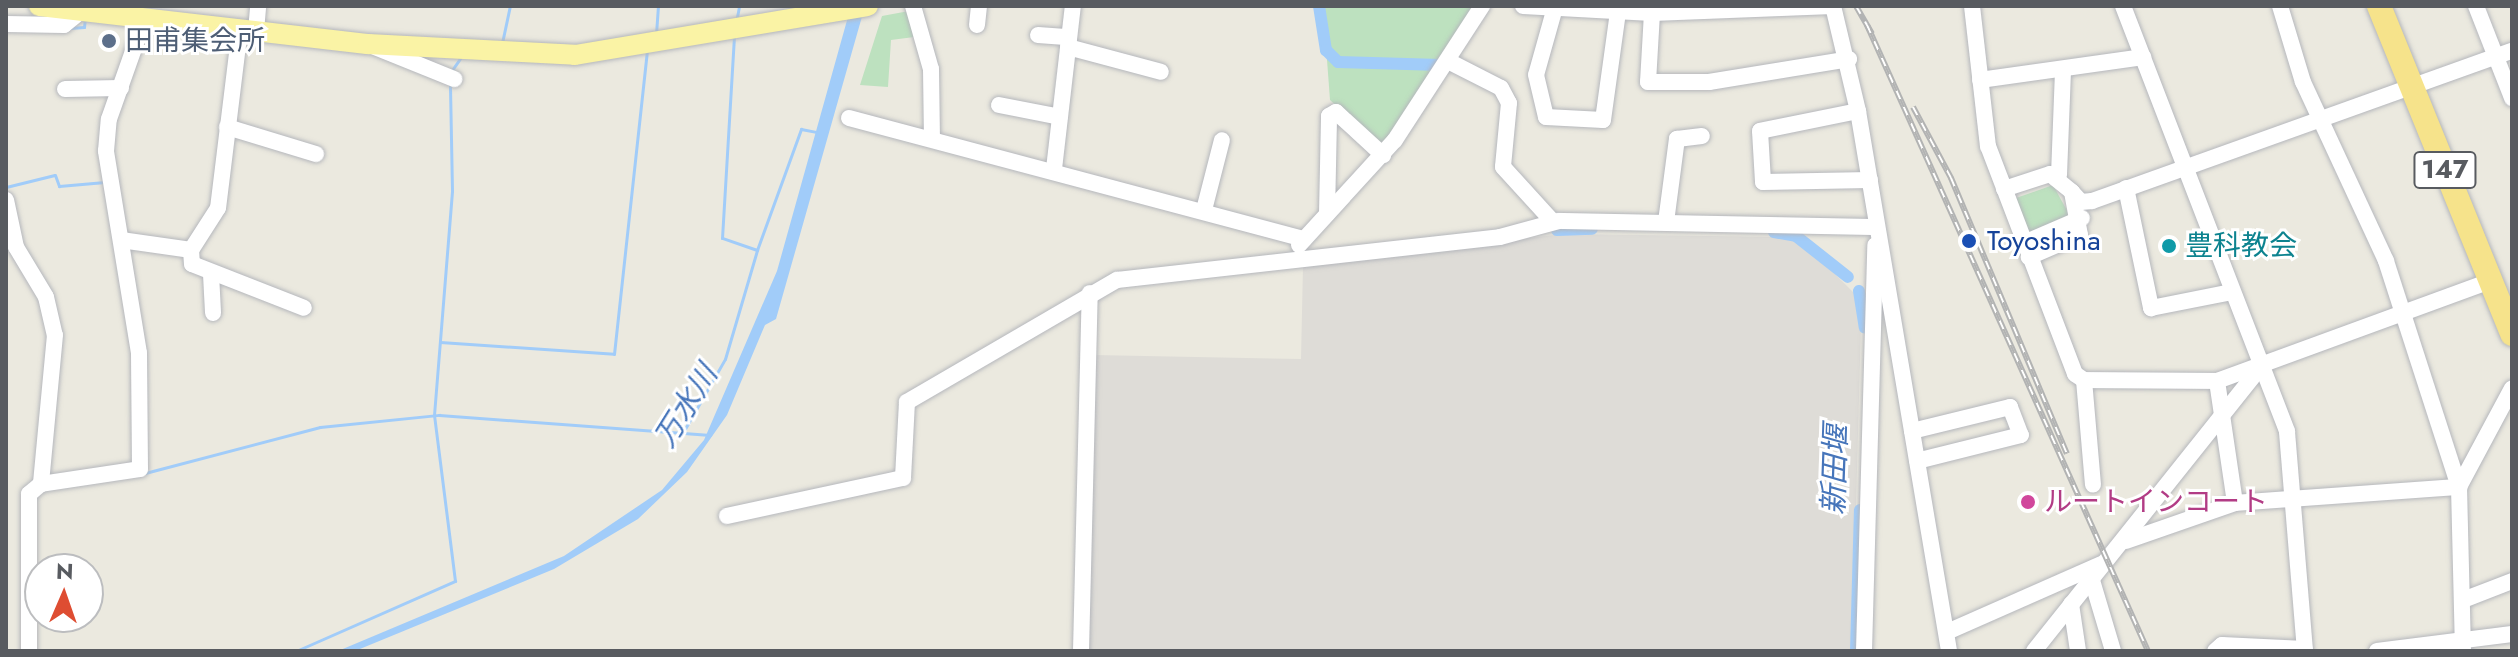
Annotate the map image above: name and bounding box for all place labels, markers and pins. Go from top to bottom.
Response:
place label: 田甫集会所 [125,24,265,58]
marker: 田甫集会所 [100,32,118,50]
place label: Toyoshina [1987,224,2101,258]
place label: 豊科教会 [2185,229,2297,263]
marker: Toyoshina [1958,230,1980,252]
marker: 豊科教会 [2160,237,2178,255]
place label: ルートインコート [2044,485,2268,519]
marker: ルートインコート [2019,493,2037,511]

